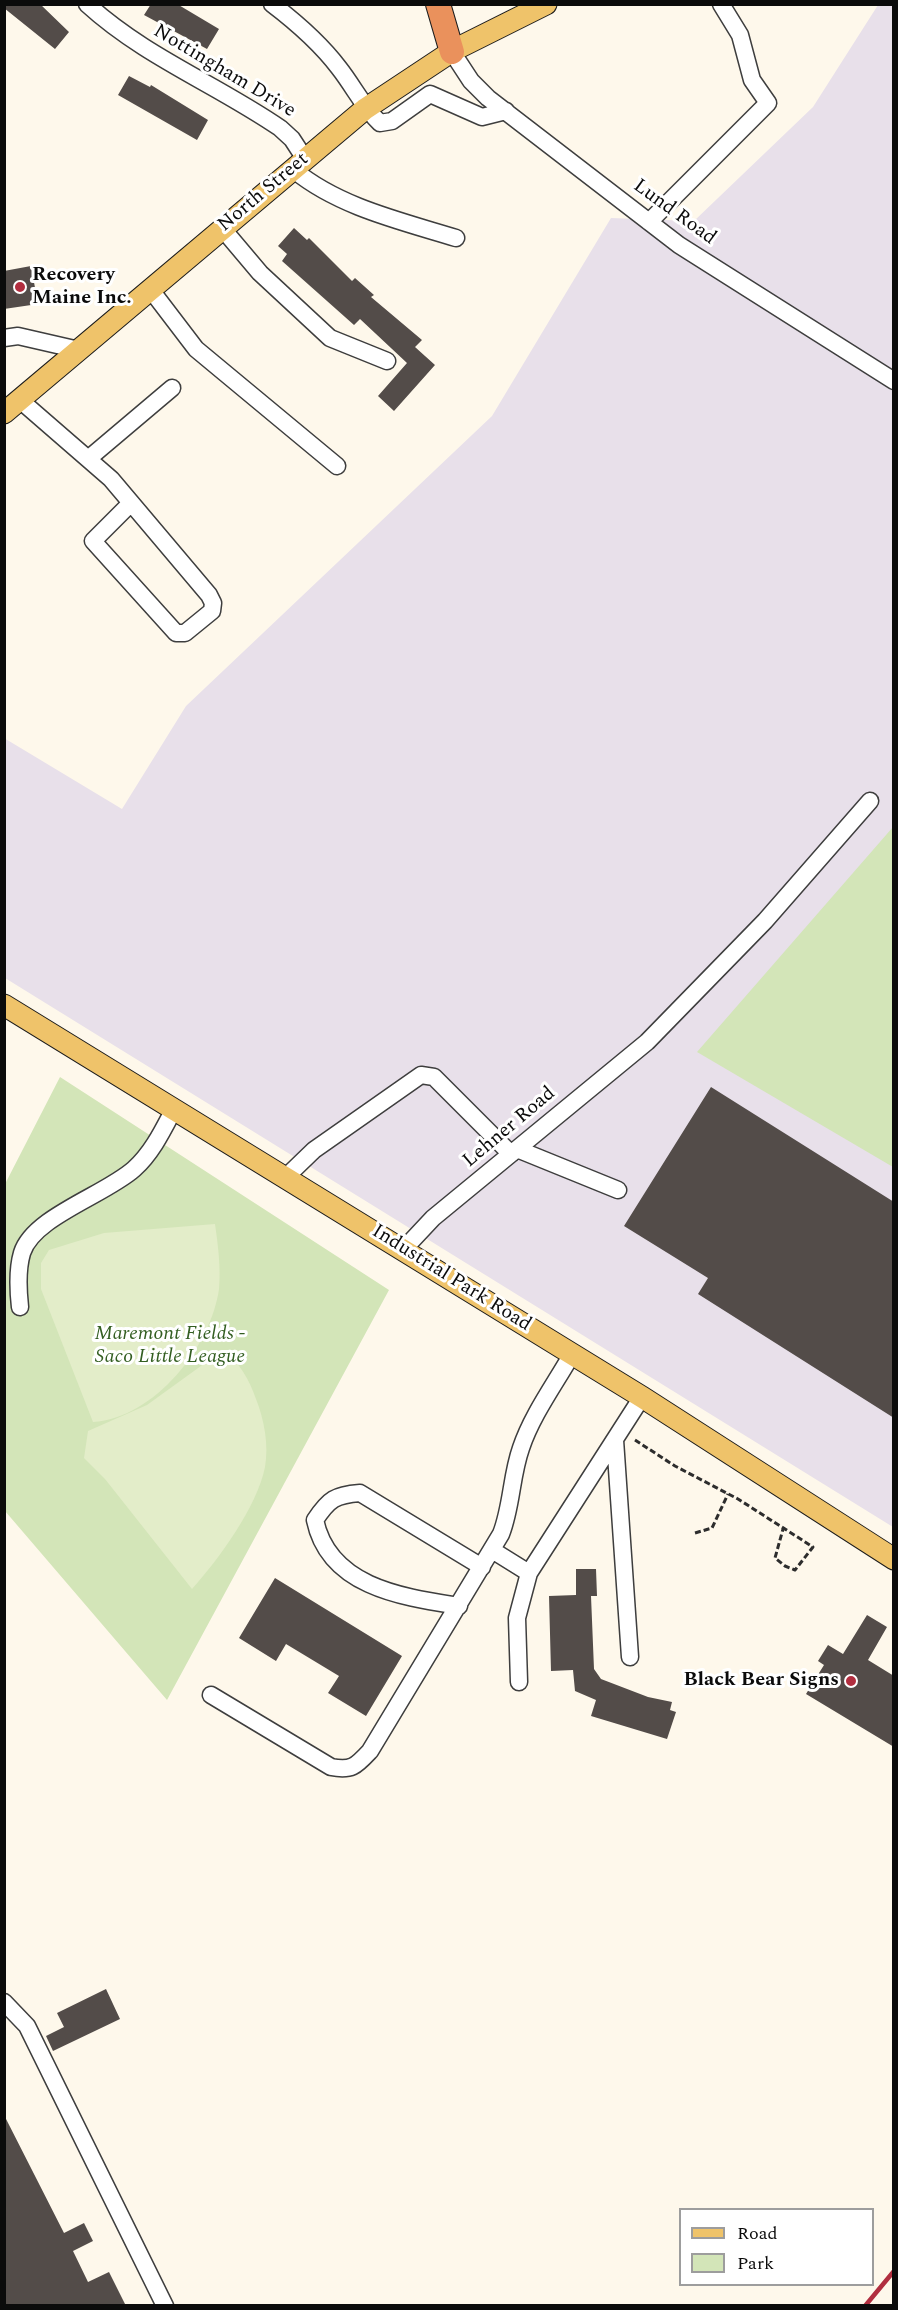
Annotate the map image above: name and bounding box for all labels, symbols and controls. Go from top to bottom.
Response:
street label: Nottingham Drive [148,20,300,124]
street label: North Street [214,148,314,238]
street label: Lund Road [628,175,720,251]
place label: Recovery Maine Inc. [32,264,132,311]
marker: Recovery Maine Inc. [13,280,27,294]
street label: Lehner Road [459,1082,561,1174]
street label: Industrial Park Road [367,1220,535,1338]
park label: Maremont Fields - Saco Little League [94,1323,246,1370]
place label: Black Bear Signs [683,1669,839,1693]
marker: Black Bear Signs [844,1674,858,1688]
legend [679,2208,874,2286]
text: Road [737,2220,778,2247]
text: Park [737,2250,774,2277]

